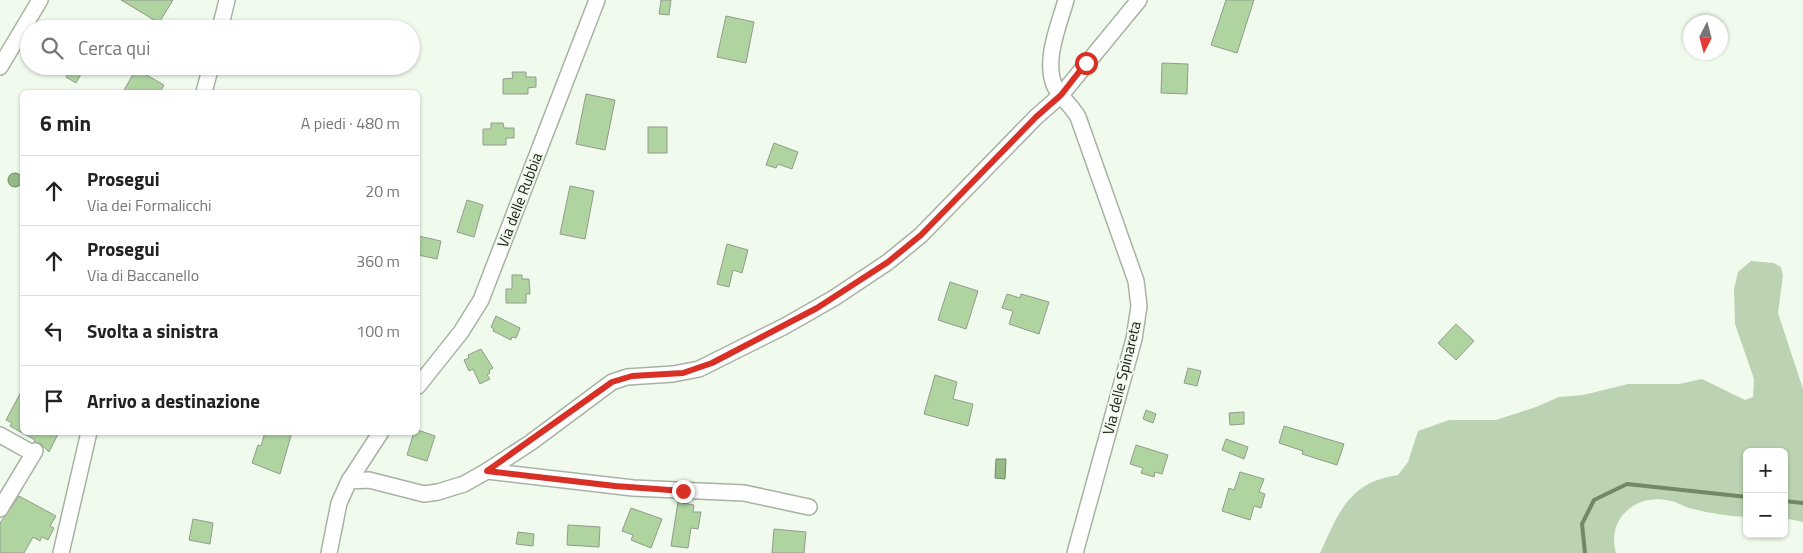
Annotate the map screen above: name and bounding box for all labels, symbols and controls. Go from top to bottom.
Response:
north arrow [1683,15,1728,60]
search box [20,20,420,75]
text: Cerca qui [78,33,150,62]
icon: search [38,34,66,62]
route start [1075,52,1098,75]
text: 6 min [40,107,91,139]
text: A piedi · 480 m [301,111,400,135]
street label: Via delle Rubbia [491,149,548,251]
text: Prosegui [87,164,160,193]
icon: ahead [40,177,68,205]
text: 20 m [365,179,400,203]
text: Via dei Formalicchi [87,193,212,217]
text: Prosegui [87,234,160,263]
icon: ahead [40,247,68,275]
text: 360 m [356,249,400,273]
text: Via di Baccanello [87,263,199,287]
text: Svolta a sinistra [87,316,218,345]
icon: left [40,317,68,345]
street label: Via delle Spinareta [1096,318,1147,437]
text: 100 m [356,319,400,343]
text: Arrivo a destinazione [87,386,260,415]
icon: arrive [40,387,68,415]
map controls [1743,448,1788,538]
button: + [1743,448,1788,493]
route end [672,480,695,503]
button: − [1743,493,1788,538]

